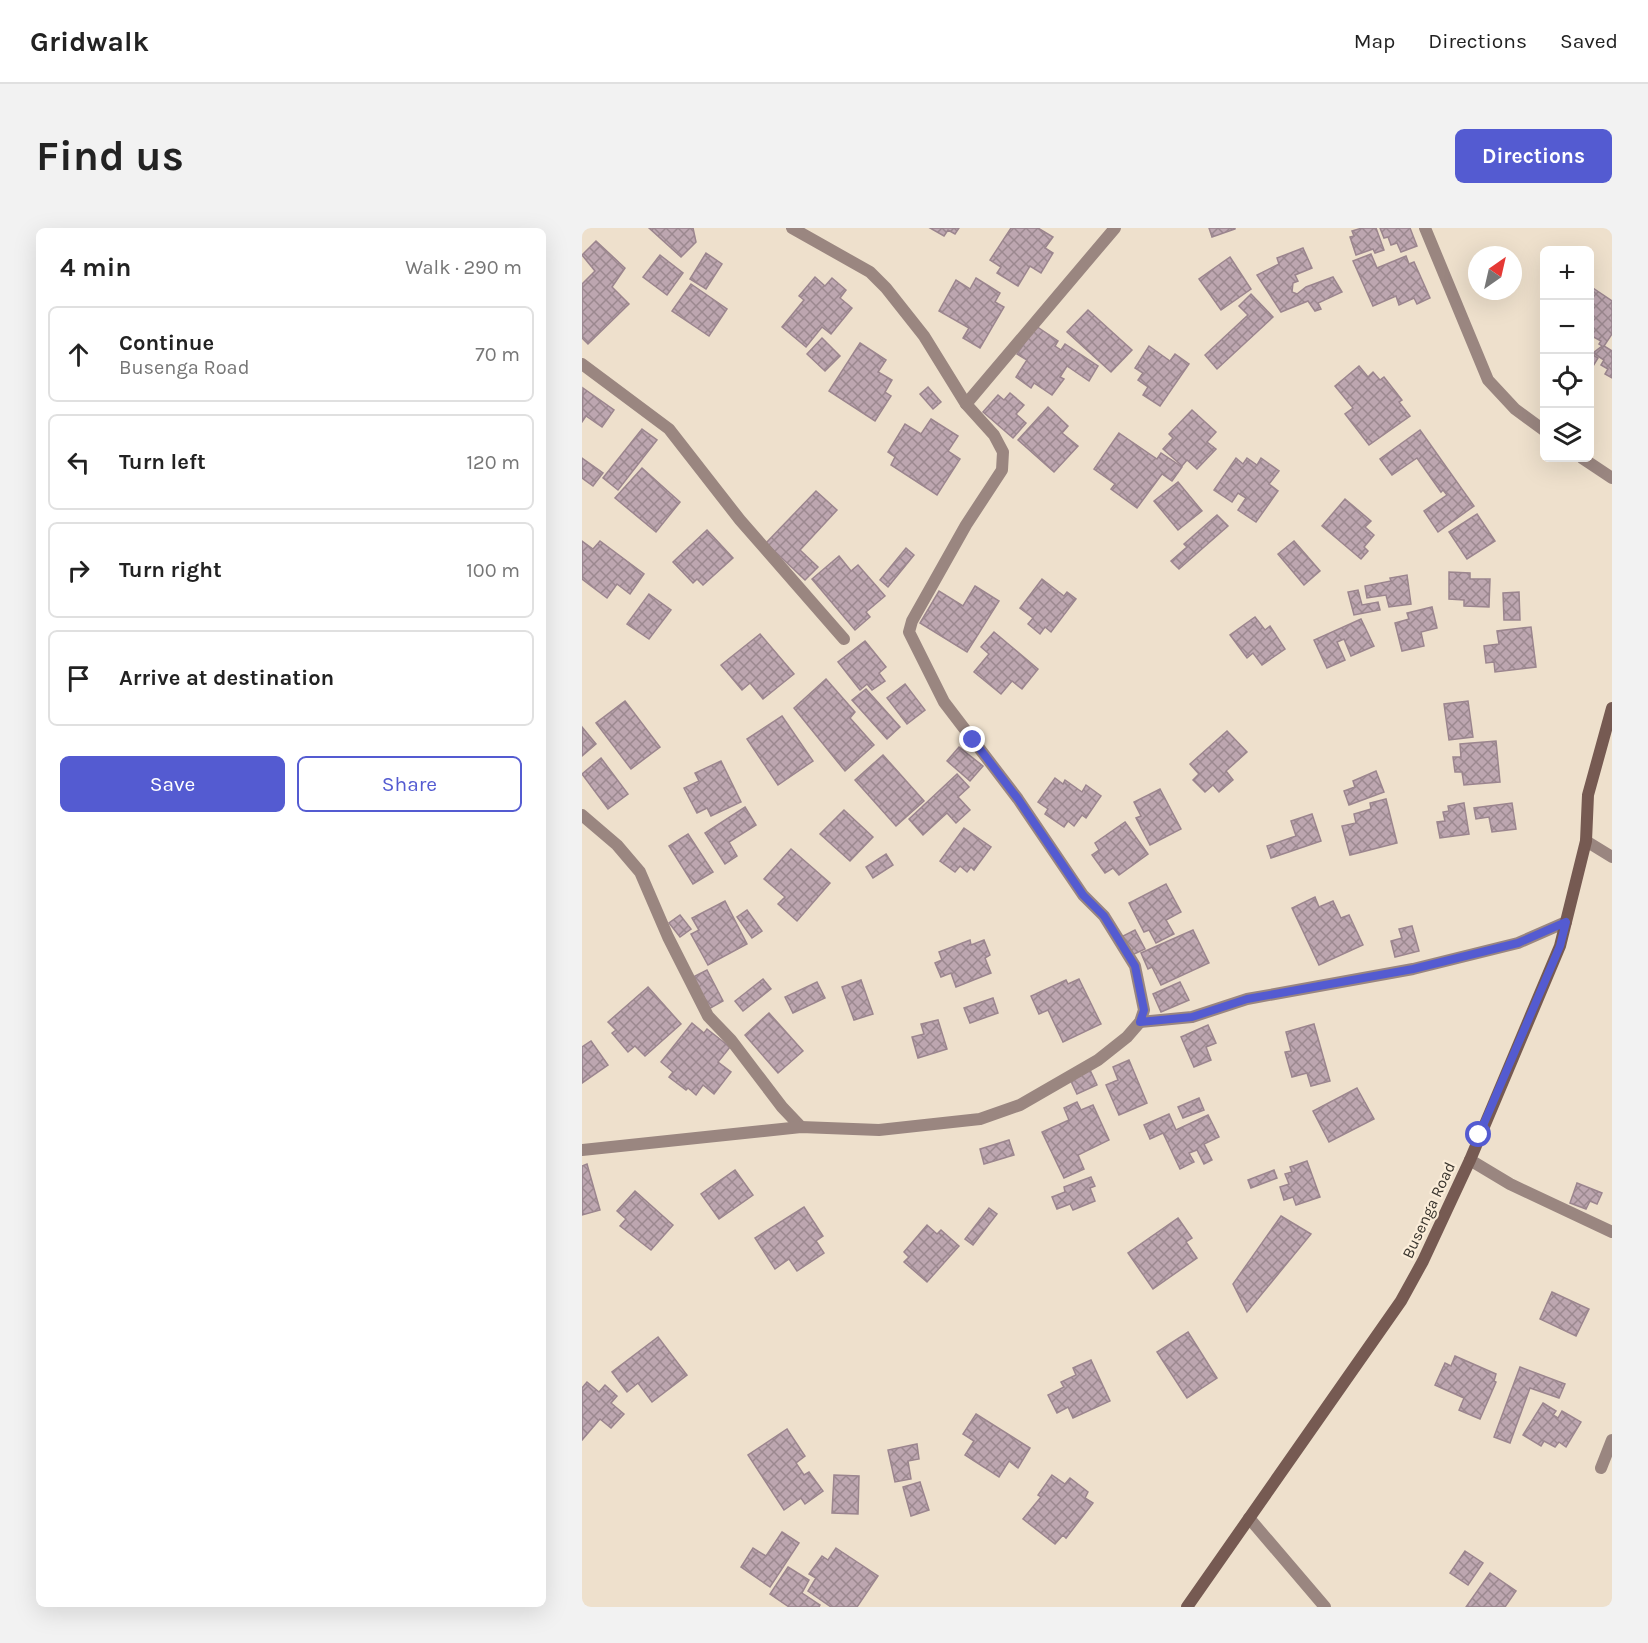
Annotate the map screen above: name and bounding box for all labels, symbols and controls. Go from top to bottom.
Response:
text: Gridwalk [30,25,149,58]
text: Map [1354,29,1395,53]
text: Directions [1428,29,1527,53]
text: Saved [1560,29,1618,53]
button: Directions [1455,129,1612,183]
text: Find us [36,131,184,181]
north arrow [1468,246,1522,300]
map controls [1540,246,1594,462]
button: + [1540,246,1594,300]
text: 4 min [60,252,131,283]
text: Walk · 290 m [405,256,522,279]
button: − [1540,300,1594,354]
text: Continue [119,330,214,356]
icon: ahead [62,338,95,371]
text: 70 m [475,343,520,366]
button: locate [1540,354,1594,408]
text: Busenga Road [119,356,249,379]
button: layers [1540,408,1594,462]
icon: left [62,446,95,479]
text: Turn left [119,449,206,475]
text: 120 m [466,451,520,474]
icon: right [62,554,95,587]
text: Turn right [119,557,222,583]
text: 100 m [466,559,520,582]
icon: arrive [62,662,95,695]
text: Arrive at destination [119,665,334,691]
route end [959,726,985,752]
button: Save [60,756,285,812]
button: Share [297,756,522,812]
route start [1465,1121,1491,1147]
street label: Busenga Road [1398,1159,1459,1262]

